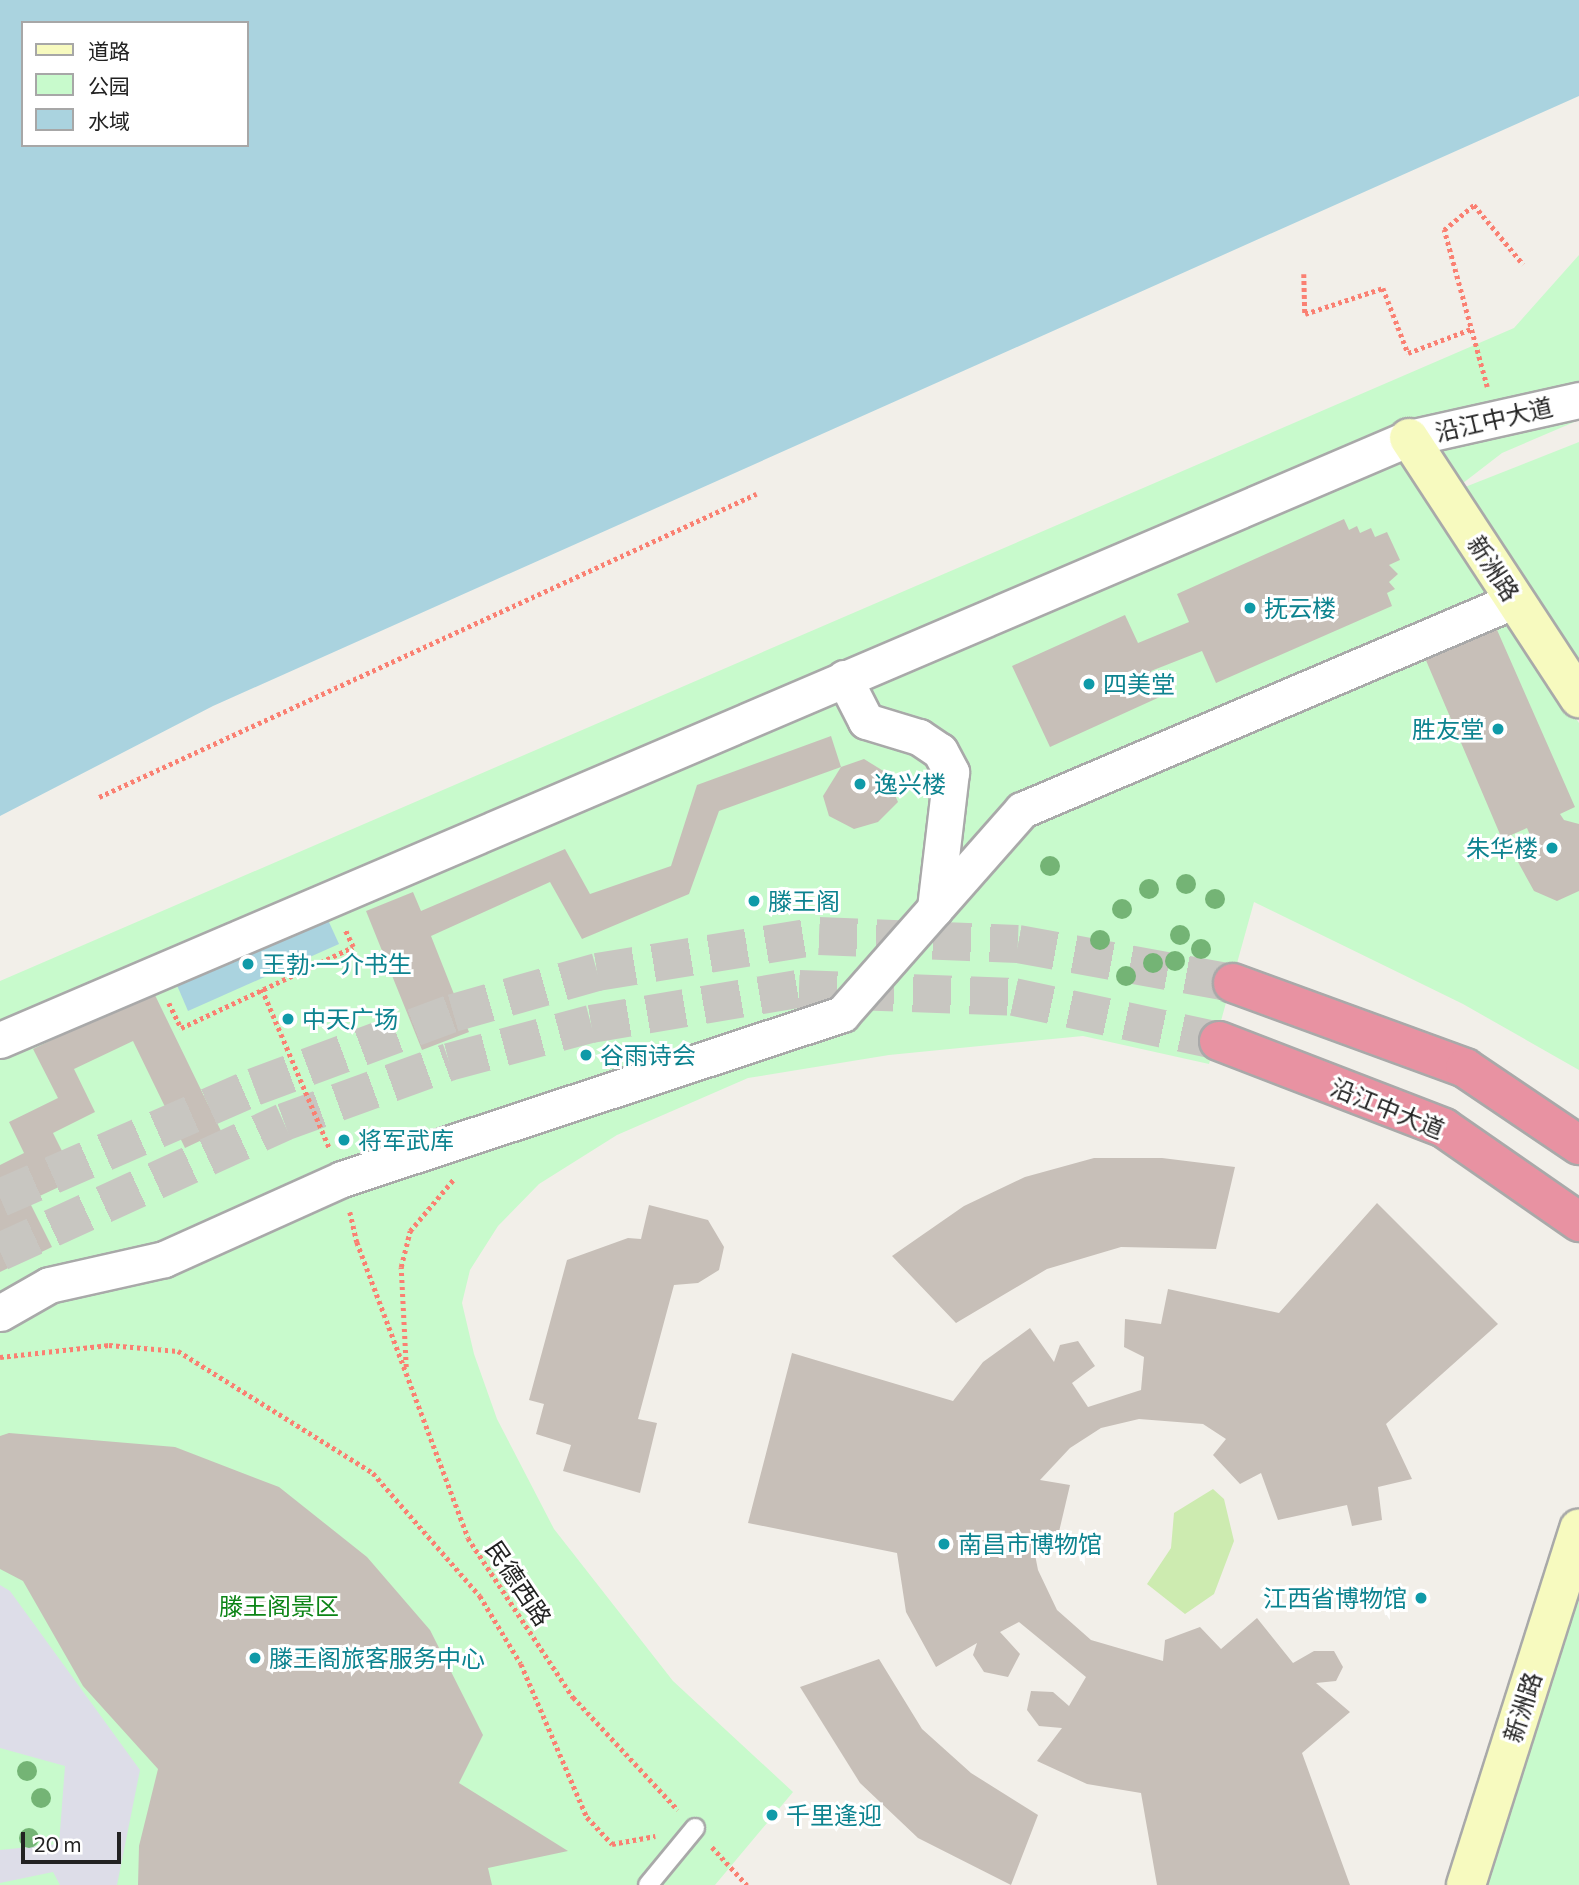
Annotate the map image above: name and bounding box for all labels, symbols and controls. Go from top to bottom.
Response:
legend [21,21,248,147]
text: 道路 [88,38,130,63]
text: 公园 [88,73,130,98]
text: 水域 [88,108,130,133]
street label: 沿江中大道 [1432,391,1556,447]
street label: 新洲路 [1462,530,1526,606]
place label: 抚云楼 [1264,594,1336,622]
marker: 抚云楼 [1242,600,1258,616]
place label: 四美堂 [1103,670,1175,698]
marker: 四美堂 [1081,676,1097,692]
place label: 胜友堂 [1412,715,1484,743]
marker: 胜友堂 [1490,721,1506,737]
place label: 逸兴楼 [874,770,946,798]
marker: 逸兴楼 [852,776,868,792]
place label: 朱华楼 [1466,834,1538,862]
marker: 朱华楼 [1544,840,1560,856]
place label: 滕王阁 [768,887,840,915]
marker: 滕王阁 [746,893,762,909]
place label: 王勃·一介书生 [262,950,412,978]
marker: 王勃·一介书生 [240,956,256,972]
place label: 中天广场 [302,1005,398,1033]
marker: 中天广场 [280,1011,296,1027]
place label: 谷雨诗会 [600,1041,696,1069]
marker: 谷雨诗会 [578,1047,594,1063]
street label: 沿江中大道 [1327,1072,1449,1144]
place label: 将军武库 [358,1126,454,1154]
marker: 将军武库 [336,1132,352,1148]
place label: 南昌市博物馆 [958,1530,1102,1558]
street label: 民德西路 [480,1535,558,1631]
marker: 南昌市博物馆 [936,1536,952,1552]
place label: 江西省博物馆 [1263,1584,1407,1612]
marker: 江西省博物馆 [1413,1590,1429,1606]
park label: 滕王阁景区 [219,1592,339,1620]
place label: 滕王阁旅客服务中心 [269,1644,485,1672]
marker: 滕王阁旅客服务中心 [247,1650,263,1666]
street label: 新洲路 [1497,1668,1547,1746]
place label: 千里逢迎 [786,1801,882,1829]
marker: 千里逢迎 [764,1807,780,1823]
scale bar [24,1818,124,1862]
text: 20 m [34,1831,82,1856]

